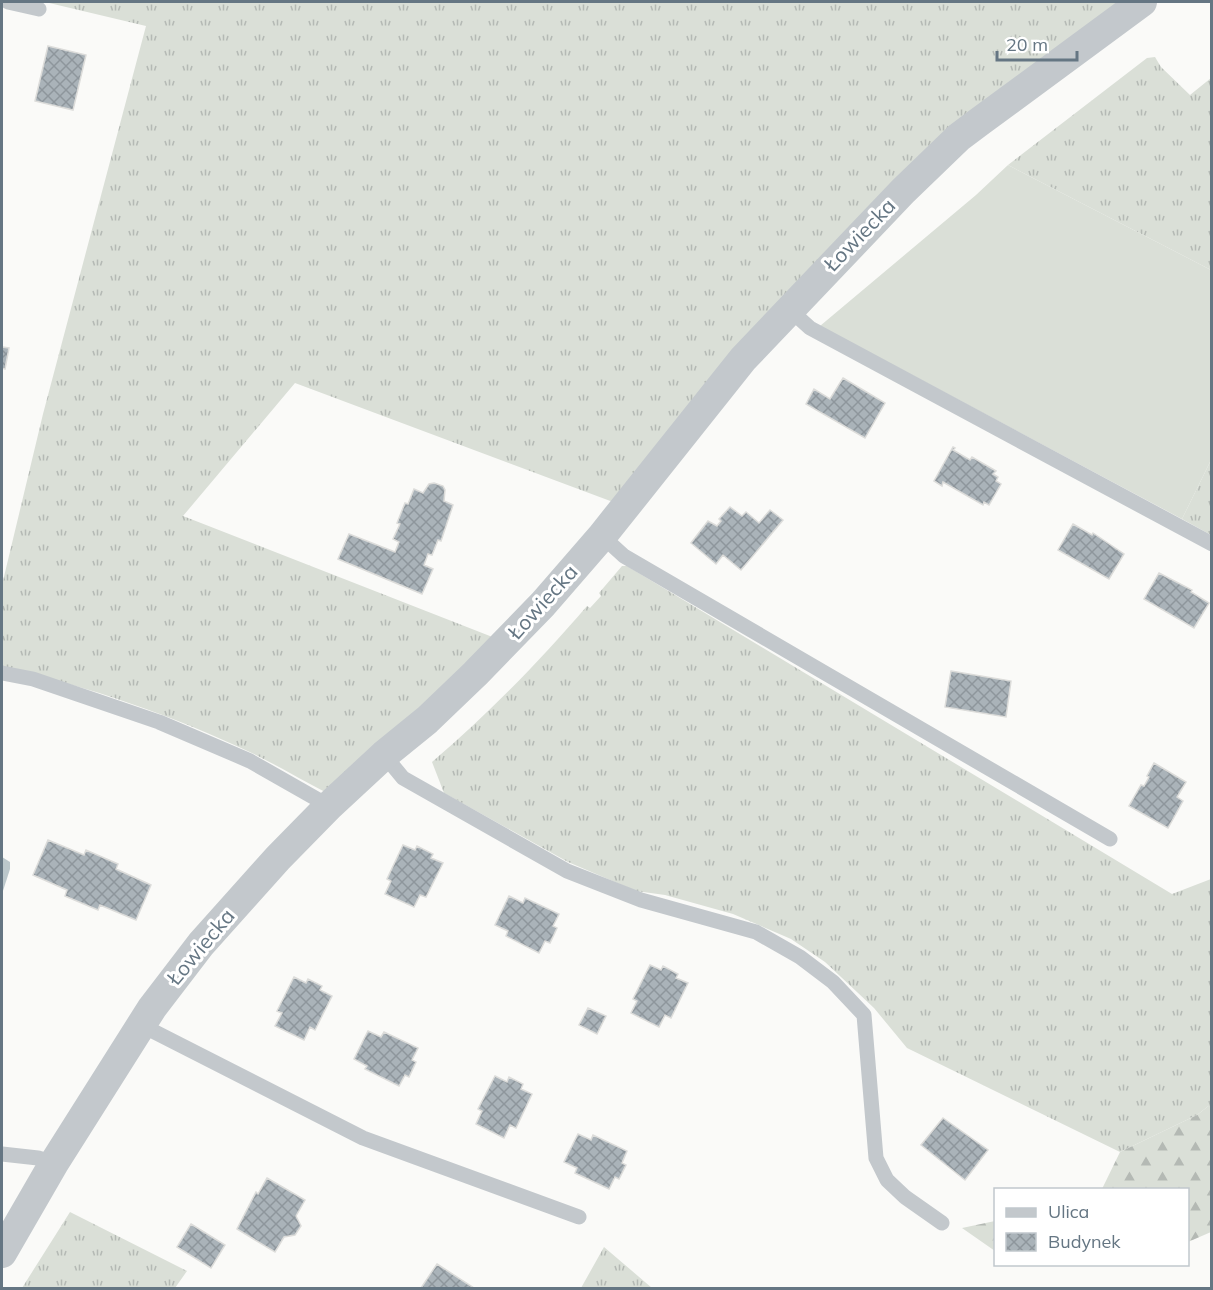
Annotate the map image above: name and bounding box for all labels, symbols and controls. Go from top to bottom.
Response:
scale bar [997,24,1076,62]
text: 20 m [1006,33,1048,56]
street label: Łowiecka [817,192,900,277]
street label: Łowiecka [501,559,583,645]
street label: Łowiecka [160,903,240,991]
legend [994,1188,1189,1266]
text: Ulica [1048,1200,1089,1223]
text: Budynek [1048,1230,1121,1253]

